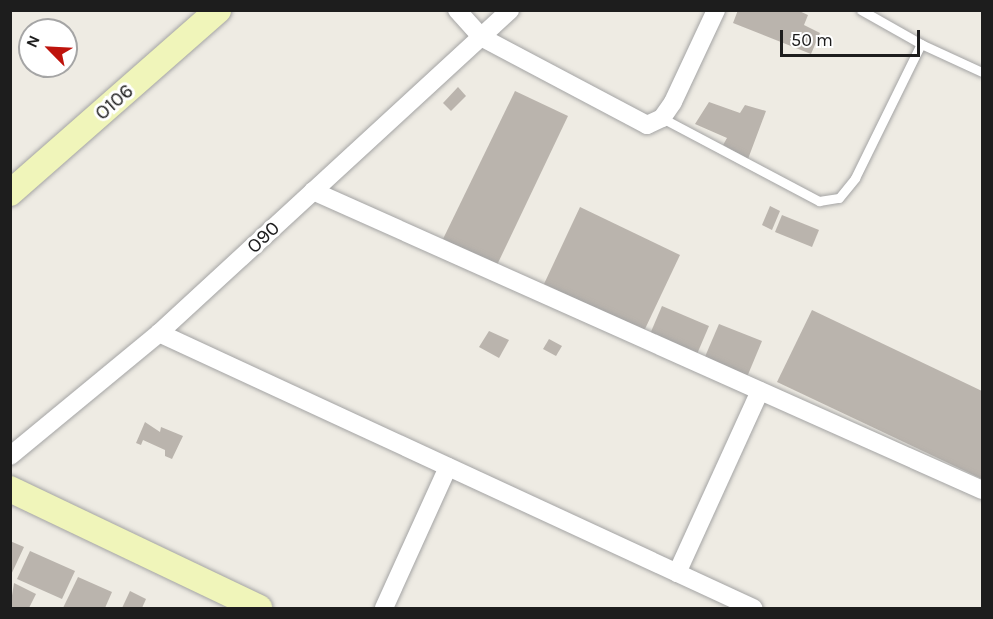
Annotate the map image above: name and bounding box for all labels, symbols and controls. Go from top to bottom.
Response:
north arrow [18,18,78,78]
scale bar [783,18,922,56]
text: 50 m [791,29,833,51]
text: N [22,32,44,50]
street label: O106 [90,79,138,125]
street label: O90 [242,216,284,258]

